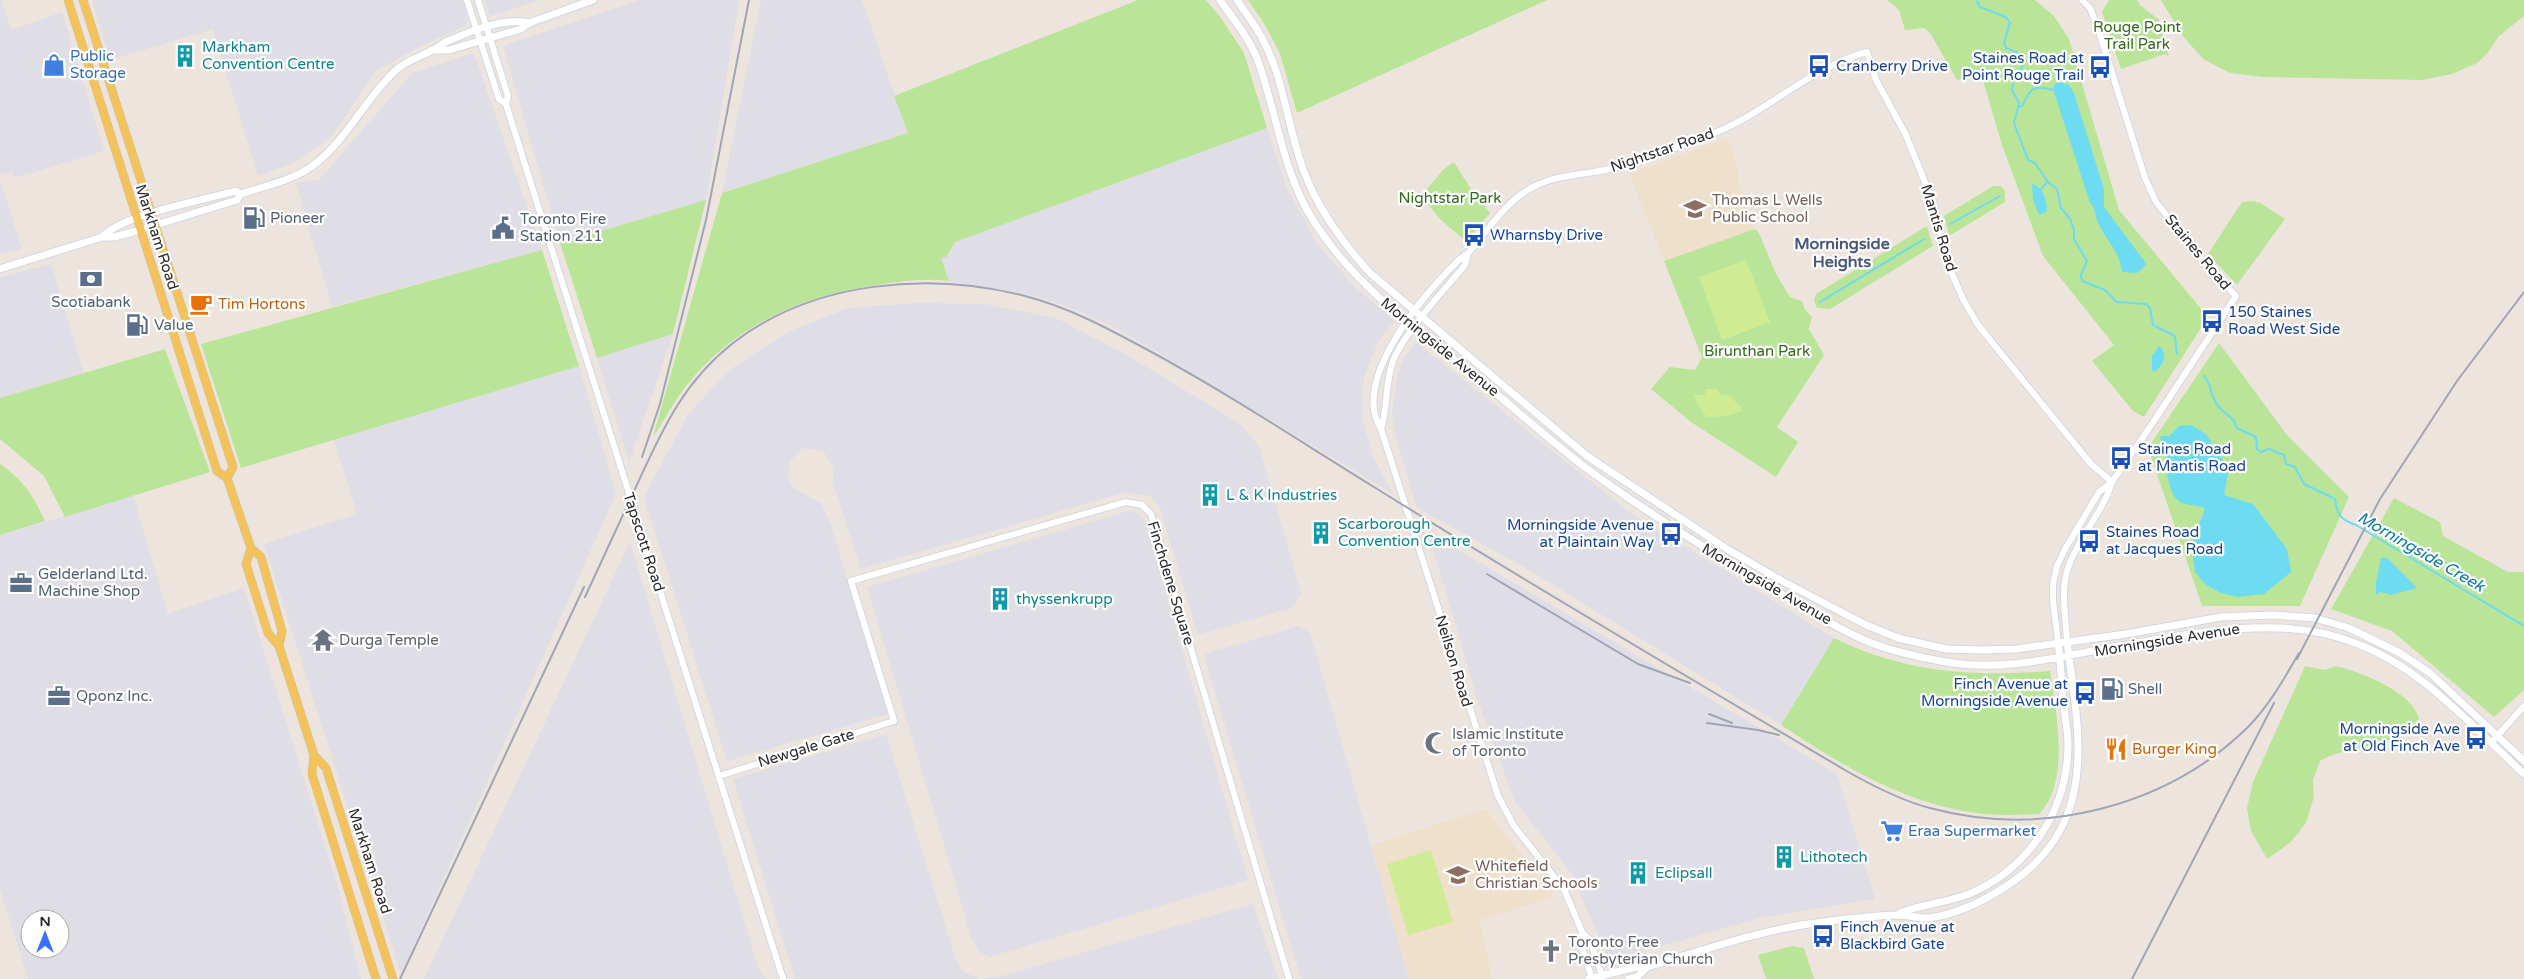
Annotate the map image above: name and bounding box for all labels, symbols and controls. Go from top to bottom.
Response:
park label: Rouge Point Trail Park [2093,18,2181,53]
place label: Markham Convention Centre [202,38,335,73]
building icon: Markham Convention Centre [172,43,198,69]
place label: Public Storage [70,47,126,82]
place label: Staines Road at Point Rouge Trail [1962,49,2084,84]
shop icon: Public Storage [41,52,67,78]
bus stop icon: Cranberry Drive [1806,53,1832,79]
bus stop icon: Staines Road at Point Rouge Trail [2087,54,2113,80]
place label: Cranberry Drive [1836,57,1948,75]
street label: Nightstar Road [1608,124,1716,176]
street label: Markham Road [131,182,183,292]
street label: Mantis Road [1917,182,1961,274]
park label: Nightstar Park [1399,189,1501,207]
place label: Thomas L Wells Public School [1712,191,1823,226]
school or university icon: Thomas L Wells Public School [1682,196,1708,222]
fuel station icon: Pioneer [241,205,267,231]
place label: Pioneer [270,209,325,227]
place label: Toronto Fire Station 211 [520,210,606,245]
street label: Staines Road [2161,211,2235,293]
public building icon: Toronto Fire Station 211 [490,215,516,241]
bus stop icon: Wharnsby Drive [1461,222,1487,248]
place label: Wharnsby Drive [1490,226,1603,244]
district label: Morningside Heights [1794,234,1890,272]
bank icon: Scotiabank [78,266,104,292]
cafe icon: Tim Hortons [188,291,214,317]
place label: Scotiabank [51,293,131,311]
street label: Morningside Avenue [1377,294,1503,400]
place label: Tim Hortons [218,295,305,313]
place label: 150 Staines Road West Side [2228,303,2340,338]
bus stop icon: 150 Staines Road West Side [2199,308,2225,334]
fuel station icon: Value [124,312,150,338]
place label: Value [154,316,193,334]
park label: Birunthan Park [1704,342,1810,360]
place label: Staines Road at Mantis Road [2138,440,2246,475]
bus stop icon: Staines Road at Mantis Road [2108,445,2134,471]
building icon: L & K Industries [1197,482,1223,508]
place label: L & K Industries [1226,486,1337,504]
street label: Tapscott Road [620,490,668,594]
water label: Morningside Creek [2354,507,2489,597]
place label: Scarborough Convention Centre [1338,515,1471,550]
place label: Morningside Avenue at Plaintain Way [1507,516,1654,551]
street label: Finchdene Square [1144,519,1198,647]
building icon: Scarborough Convention Centre [1308,520,1334,546]
bus stop icon: Morningside Avenue at Plaintain Way [1658,521,1684,547]
place label: Staines Road at Jacques Road [2106,523,2223,558]
bus stop icon: Staines Road at Jacques Road [2076,528,2102,554]
street label: Morningside Avenue [1699,539,1835,629]
place label: Gelderland Ltd. Machine Shop [38,565,148,600]
office icon: Gelderland Ltd. Machine Shop [8,570,34,596]
building icon: thyssenkrupp [987,586,1013,612]
place label: thyssenkrupp [1016,590,1113,608]
street label: Neilson Road [1432,613,1476,709]
street label: Morningside Avenue [2093,620,2241,660]
temple icon: Durga Temple [310,627,336,653]
place label: Durga Temple [339,631,439,649]
place label: Finch Avenue at Morningside Avenue [1921,675,2068,710]
fuel station icon: Shell [2099,676,2125,702]
bus stop icon: Finch Avenue at Morningside Avenue [2072,680,2098,706]
place label: Shell [2128,680,2162,698]
office icon: Qponz Inc. [46,683,72,709]
place label: Qponz Inc. [76,687,152,705]
place label: Morningside Ave at Old Finch Ave [2340,720,2460,755]
street label: Newgale Gate [756,725,856,771]
place label: Islamic Institute of Toronto [1452,725,1564,760]
bus stop icon: Morningside Ave at Old Finch Ave [2463,725,2489,751]
mosque icon: Islamic Institute of Toronto [1423,730,1449,756]
restaurant icon: Burger King [2103,736,2129,762]
place label: Burger King [2132,740,2217,758]
street label: Markham Road [344,806,396,916]
supermarket icon: Eraa Supermarket [1879,818,1905,844]
place label: Eraa Supermarket [1908,822,2036,840]
building icon: Lithotech [1771,844,1797,870]
place label: Lithotech [1800,848,1868,866]
place label: Whitefield Christian Schools [1475,857,1598,892]
building icon: Eclipsall [1625,860,1651,886]
school or university icon: Whitefield Christian Schools [1445,862,1471,888]
place label: Eclipsall [1655,864,1712,882]
north arrow [20,909,70,959]
text: N [39,913,51,930]
place label: Finch Avenue at Blackbird Gate [1840,918,1955,953]
bus stop icon: Finch Avenue at Blackbird Gate [1810,923,1836,949]
place label: Toronto Free Presbyterian Church [1568,933,1713,968]
church icon: Toronto Free Presbyterian Church [1538,938,1564,964]

